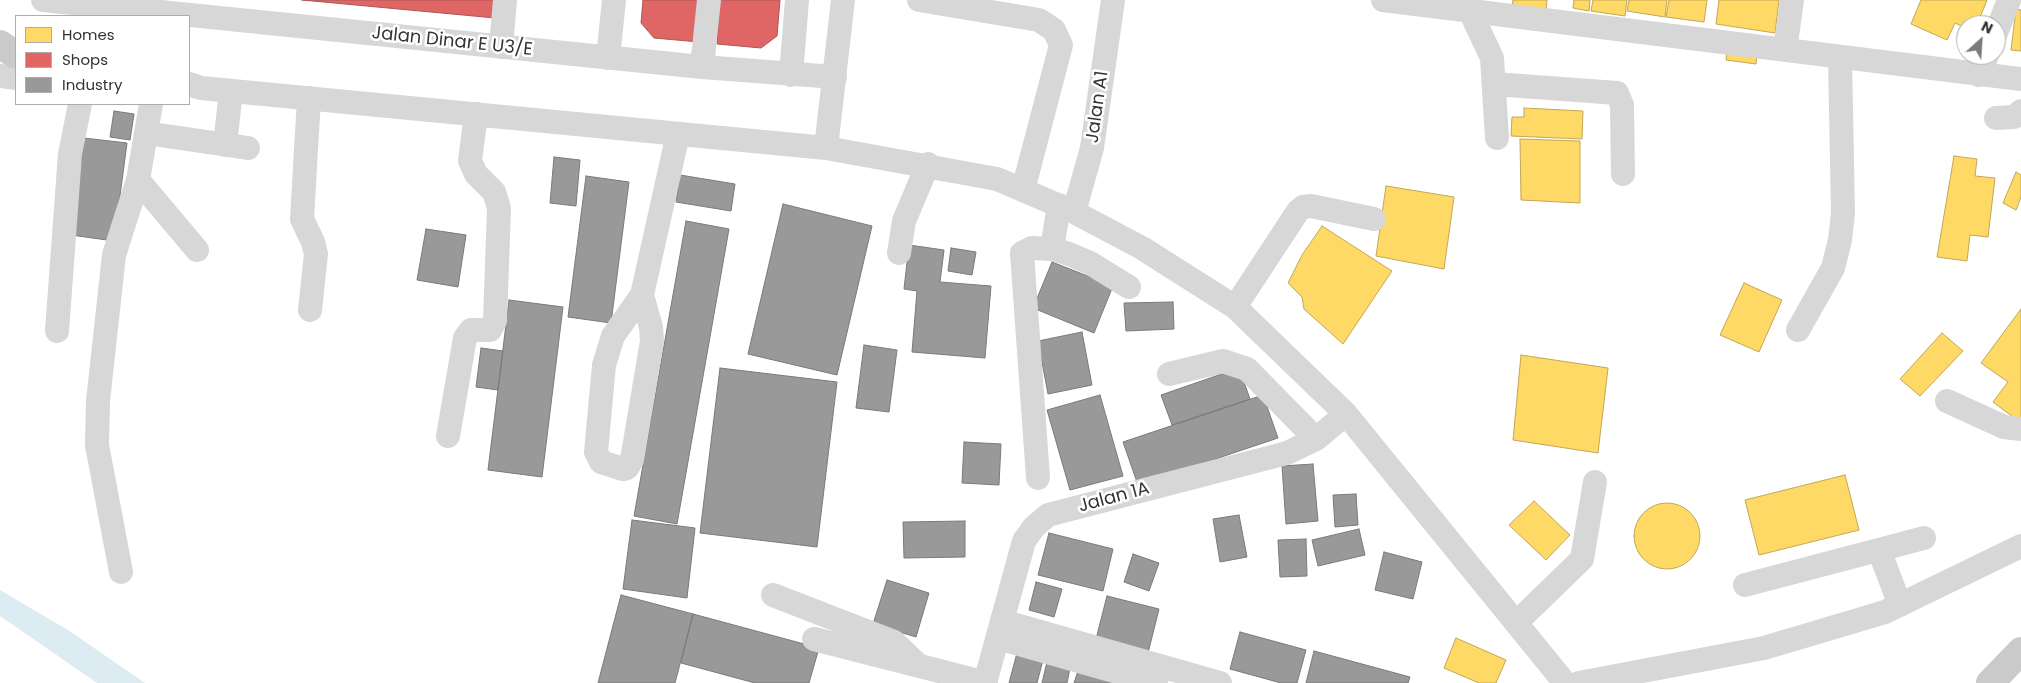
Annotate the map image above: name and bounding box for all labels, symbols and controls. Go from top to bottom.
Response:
legend [15,15,190,105]
north arrow [1956,15,2006,65]
text: N [1978,16,1996,39]
street label: Jalan Dinar E U3/E [371,23,533,61]
text: Homes [62,24,115,45]
text: Shops [62,49,108,70]
street label: Jalan A1 [1082,70,1114,144]
text: Industry [62,74,122,95]
street label: Jalan 1A [1076,478,1152,518]

